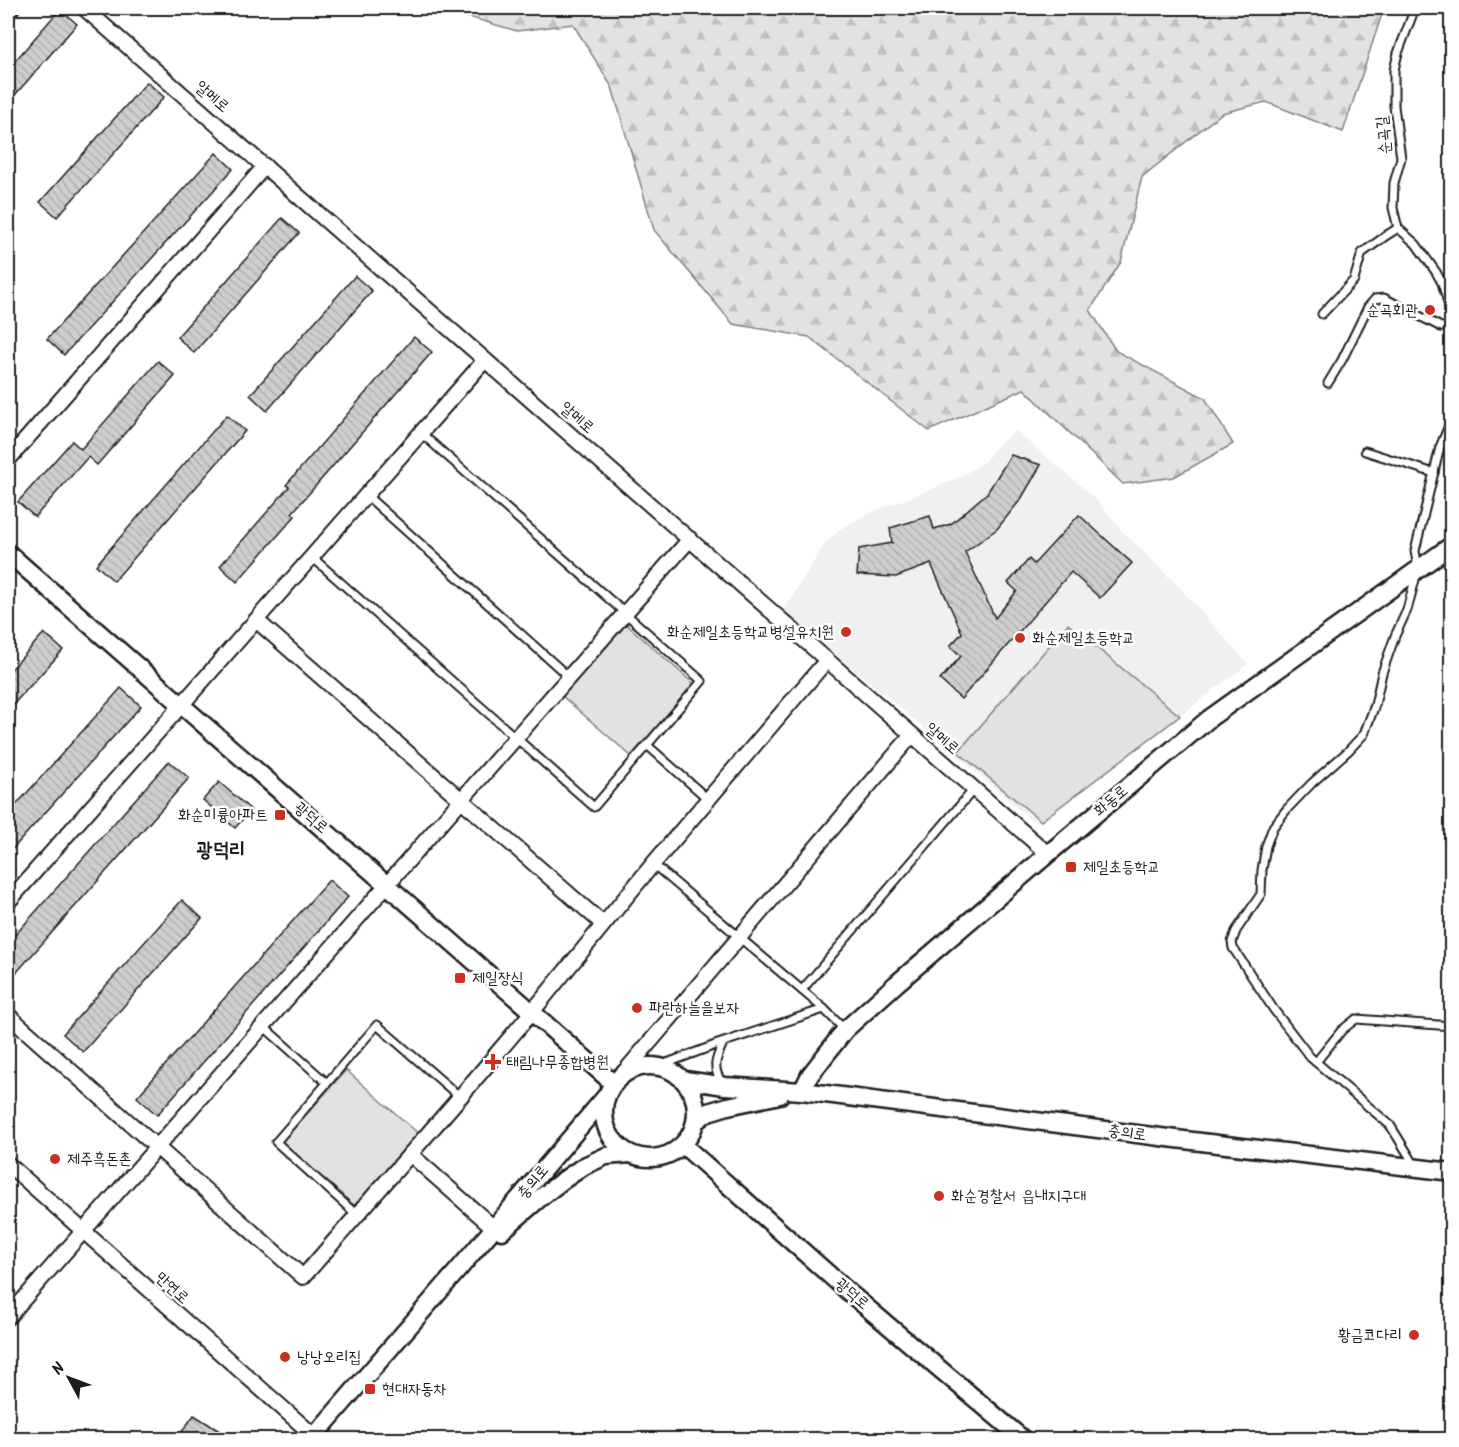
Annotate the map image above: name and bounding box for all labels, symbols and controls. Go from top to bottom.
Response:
street label: 알메로 [189,75,235,119]
street label: 순곡길 [1370,114,1398,156]
place label: 순곡회관 [1367,298,1418,323]
marker: 순곡회관 [1423,303,1437,317]
street label: 알메로 [554,396,600,440]
place label: 화순제일초등학교병설유치원 [667,620,834,645]
marker: 화순제일초등학교병설유치원 [839,625,853,639]
place label: 화순제일초등학교 [1032,626,1135,651]
marker: 화순제일초등학교 [1013,631,1027,645]
street label: 알메로 [919,717,965,761]
street label: 화동로 [1088,779,1134,823]
street label: 광덕로 [288,796,334,840]
place label: 화순미륭아파트 [178,803,268,828]
marker: 화순미륭아파트 [273,808,287,822]
district label: 광덕리 [197,835,245,867]
place label: 제일초등학교 [1083,855,1160,880]
marker: 제일초등학교 [1064,860,1078,874]
place label: 제일장식 [472,966,524,991]
marker: 제일장식 [453,971,467,985]
place label: 파란하늘을보자 [649,996,739,1021]
marker: 파란하늘을보자 [630,1001,644,1015]
place label: 태림나무종합병원 [506,1050,609,1075]
marker: 태림나무종합병원 [484,1053,502,1071]
street label: 충의로 [1106,1118,1148,1148]
place label: 제주흑돈촌 [67,1147,131,1172]
marker: 제주흑돈촌 [48,1152,62,1166]
street label: 충의로 [511,1159,555,1205]
place label: 화순경찰서 읍내지구대 [951,1184,1086,1209]
marker: 화순경찰서 읍내지구대 [932,1189,946,1203]
street label: 만연로 [149,1266,195,1310]
street label: 광덕로 [829,1272,875,1316]
place label: 황금코다리 [1338,1323,1402,1348]
marker: 황금코다리 [1407,1328,1421,1342]
place label: 낭낭오리집 [297,1345,361,1370]
north arrow [39,1348,99,1408]
marker: 낭낭오리집 [278,1350,292,1364]
text: N [46,1357,72,1381]
place label: 현대자동차 [382,1377,447,1402]
marker: 현대자동차 [363,1382,377,1396]

